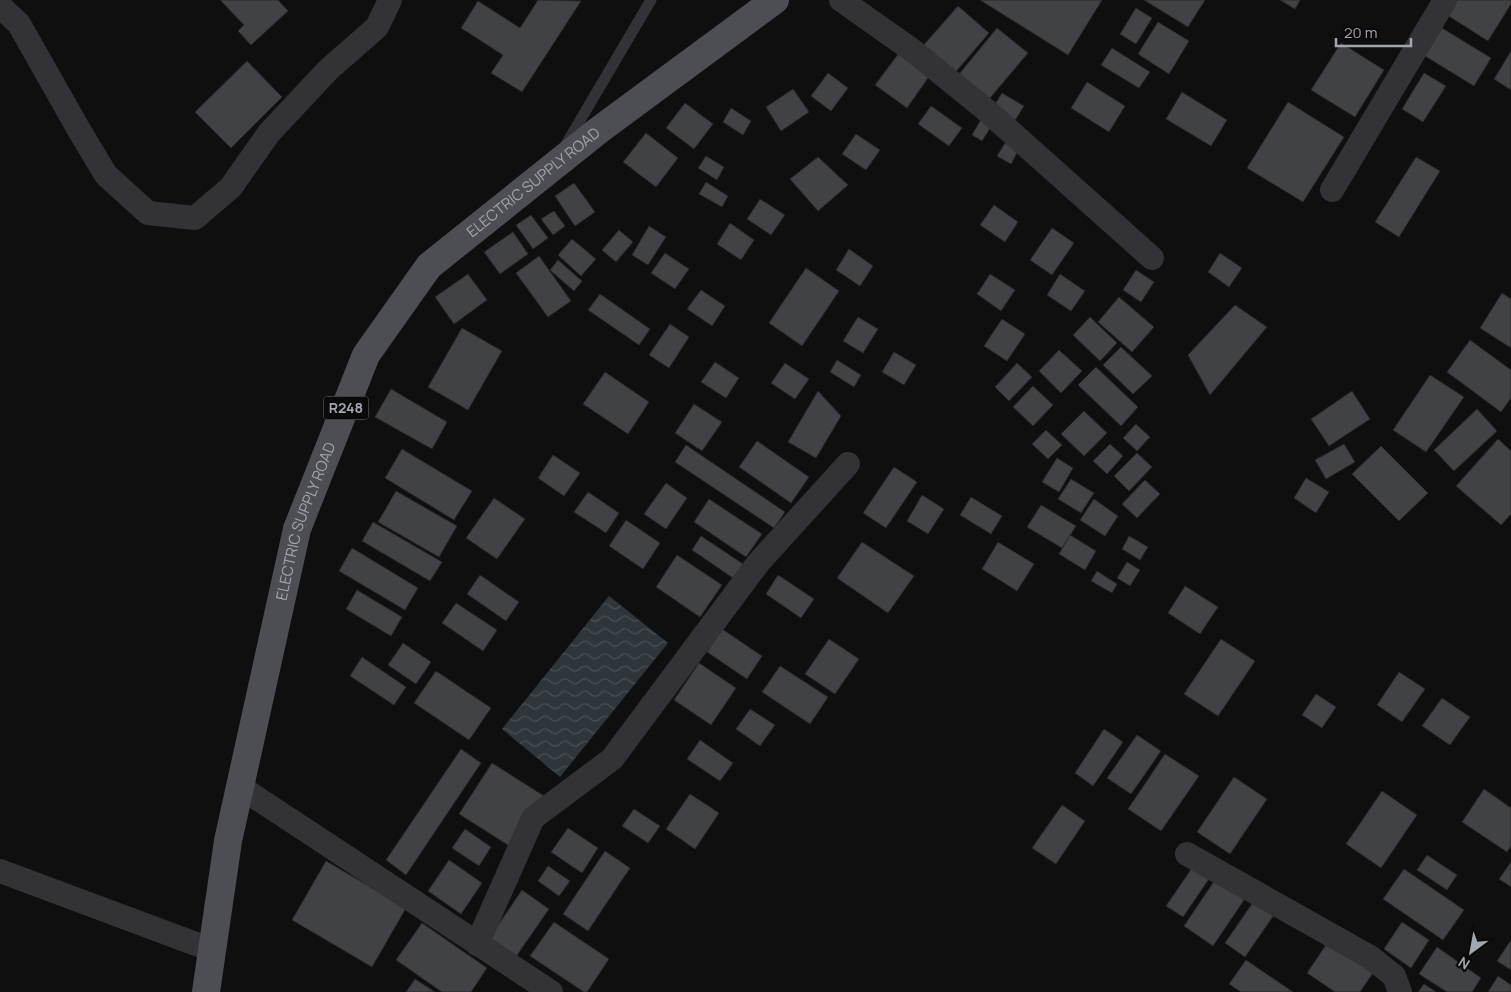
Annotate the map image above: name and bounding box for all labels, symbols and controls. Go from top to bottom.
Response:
scale bar [1336,15,1411,47]
text: 20 m [1344,22,1377,43]
street label: ELECTRIC SUPPLY ROAD [462,122,604,242]
road number: R248 [324,396,368,419]
street label: ELECTRIC SUPPLY ROAD [271,439,340,602]
north arrow [1446,927,1496,977]
text: N [1455,953,1473,974]

